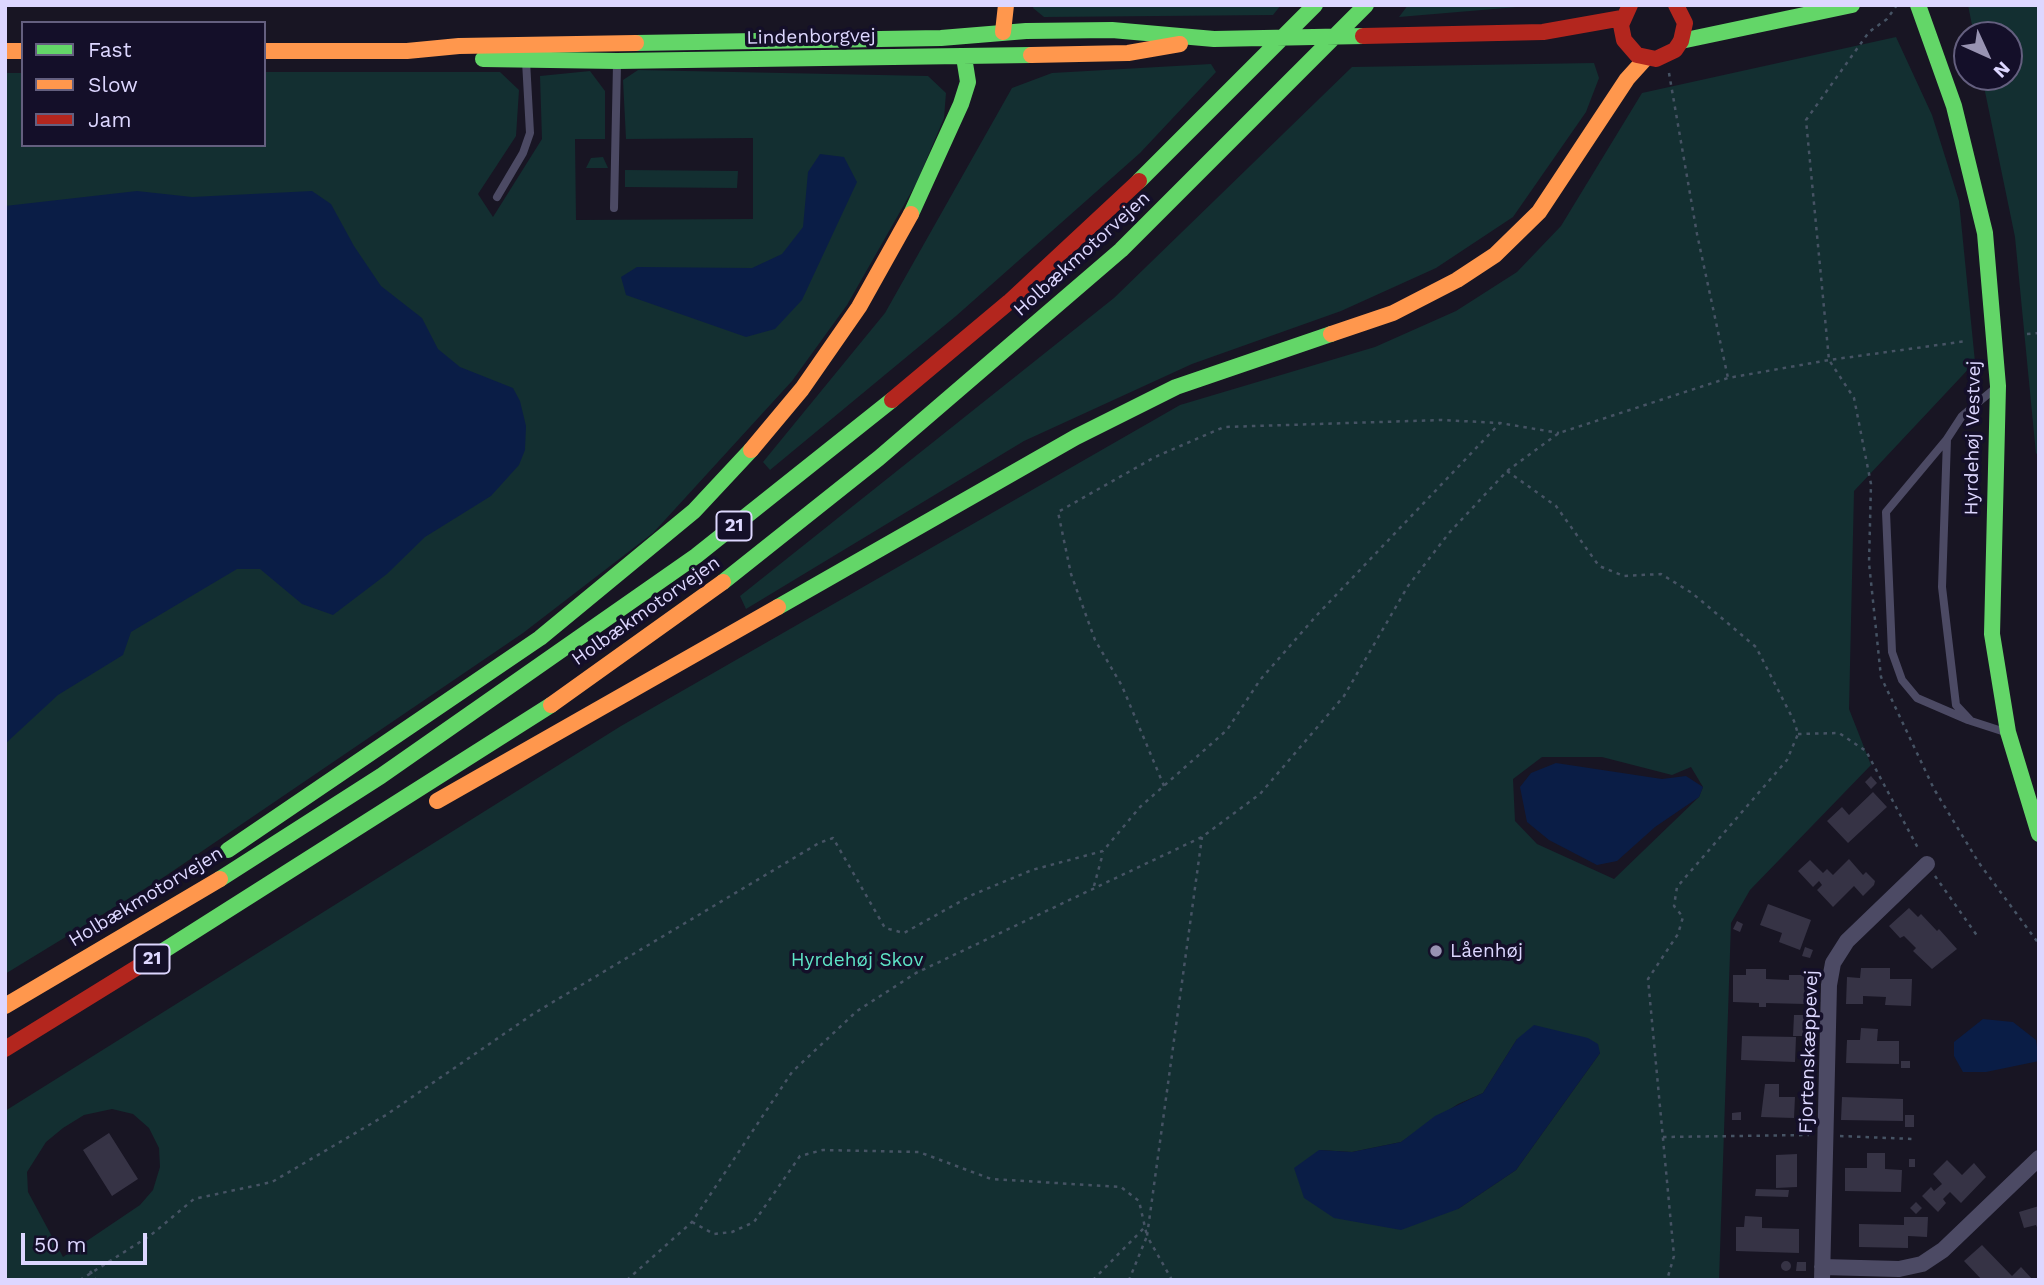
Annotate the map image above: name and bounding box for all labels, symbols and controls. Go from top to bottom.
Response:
legend [21,21,266,147]
north arrow [1953,21,2023,91]
street label: Lindenborgvej [746,24,876,50]
text: Fast [88,37,132,62]
text: N [1989,57,2015,83]
text: Slow [88,72,138,97]
text: Jam [88,107,131,132]
street label: Holbækmotorvejen [1009,187,1155,321]
street label: Hyrdehøj Vestvej [1960,360,1986,516]
road number: 21 [716,512,752,540]
street label: Holbækmotorvejen [567,551,725,671]
street label: Holbækmotorvejen [65,842,227,952]
place label: Låenhøj [1450,940,1523,962]
marker: Låenhøj [1428,943,1444,959]
road number: 21 [134,944,170,974]
park label: Hyrdehøj Skov [791,949,923,971]
street label: Fjortenskæppevej [1795,970,1823,1134]
scale bar [24,1218,150,1262]
text: 50 m [34,1232,86,1257]

